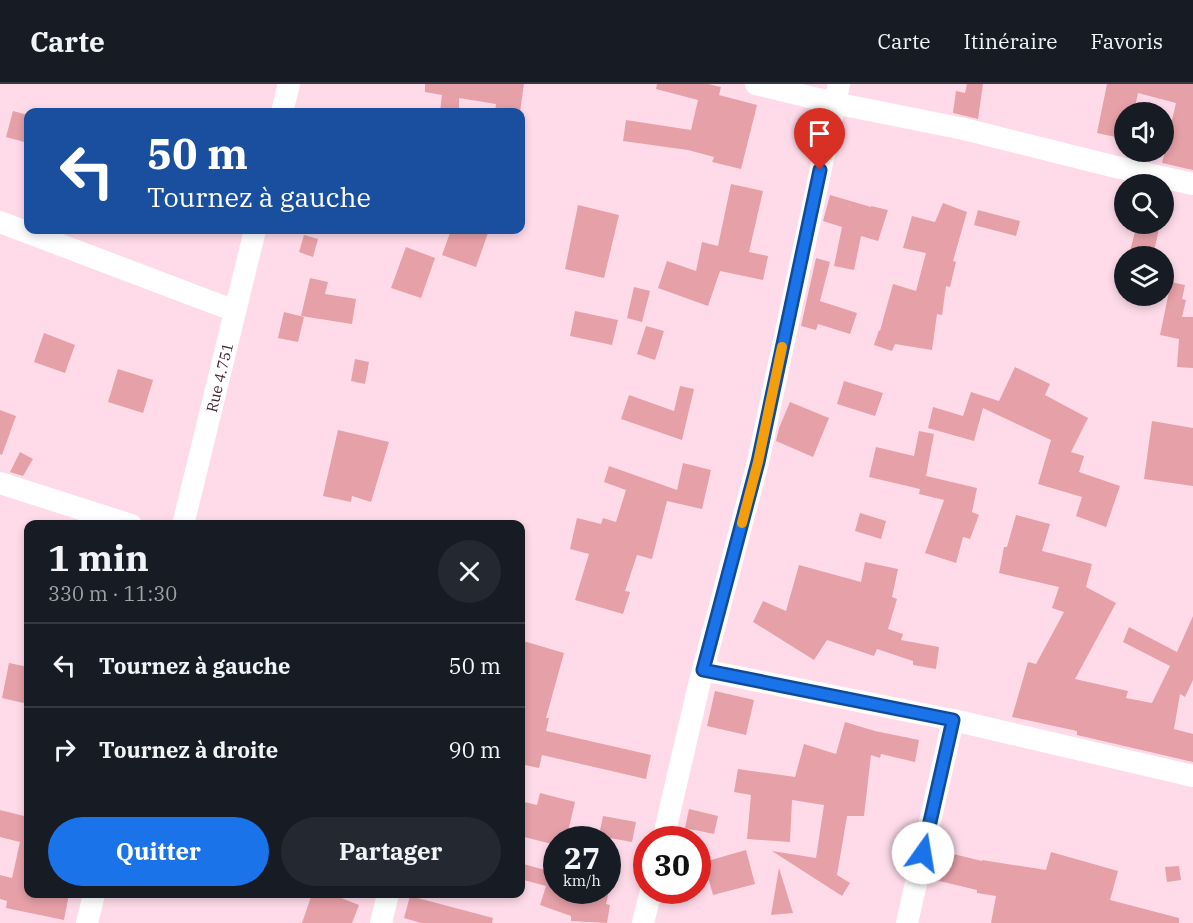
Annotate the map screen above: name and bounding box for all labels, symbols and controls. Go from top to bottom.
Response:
text: Carte [30,23,105,60]
text: Carte [877,27,931,55]
text: Itinéraire [964,27,1057,55]
text: Favoris [1090,27,1163,55]
map controls [1114,102,1174,306]
button: sound [1114,102,1174,162]
pin [794,108,845,170]
icon: arrive [803,117,836,150]
text: 50 m [147,126,248,181]
icon: left [48,132,126,210]
button: search [1114,174,1174,234]
text: Tournez à gauche [147,179,371,214]
button: layers [1114,246,1174,306]
street label: Rue 4.751 [201,341,237,414]
text: 1 min [48,534,149,581]
button: close [438,540,501,603]
text: 330 m · 11:30 [48,580,177,607]
icon: left [48,649,81,682]
text: Tournez à gauche [99,651,290,680]
text: 50 m [449,651,501,680]
icon: right [48,733,81,766]
text: Tournez à droite [99,735,278,764]
text: 90 m [449,735,501,764]
button: Quitter [48,817,269,886]
button: Partager [281,817,501,886]
position arrow [891,821,955,885]
speed limit sign: 30 [633,826,711,904]
text: 27 [564,838,600,877]
text: km/h [563,871,601,890]

